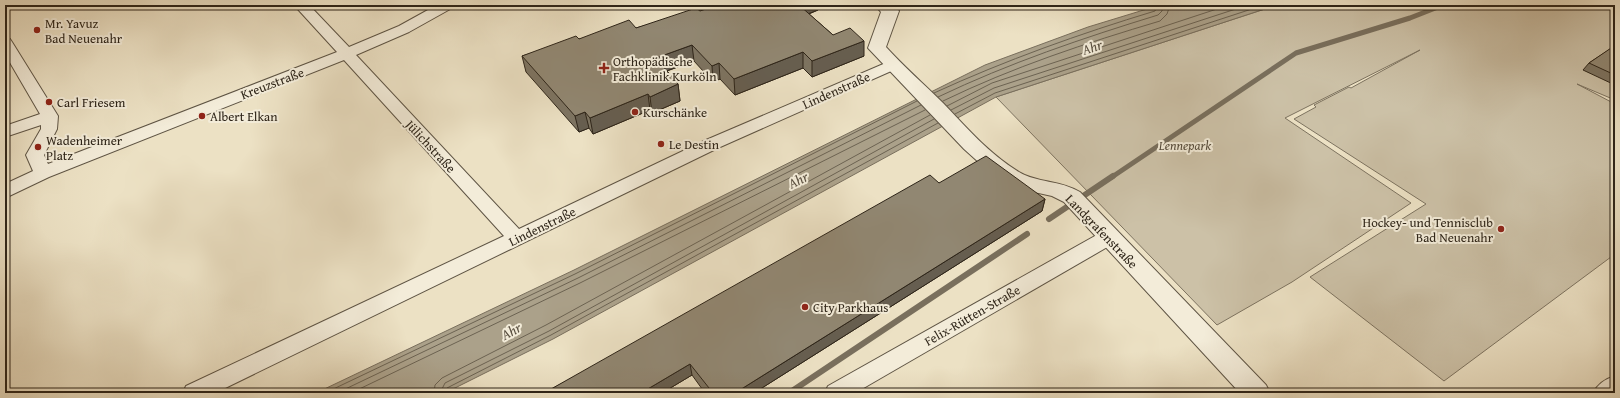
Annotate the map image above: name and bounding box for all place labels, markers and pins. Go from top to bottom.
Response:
place label: Mr. Yavuz Bad Neuenahr [45,14,123,48]
marker: Mr. Yavuz Bad Neuenahr [32,25,42,35]
place label: Orthopädische Fachklinik Kurköln [613,52,717,86]
marker: Orthopädische Fachklinik Kurköln [598,62,610,74]
place label: Carl Friesem [57,93,126,112]
marker: Carl Friesem [44,97,54,107]
place label: Kurschänke [643,103,707,122]
place label: Albert Elkan [210,107,278,126]
marker: Kurschänke [630,107,640,117]
marker: Albert Elkan [197,111,207,121]
place label: Wadenheimer Platz [46,131,123,165]
place label: Le Destin [669,135,720,154]
marker: Le Destin [656,139,666,149]
marker: Wadenheimer Platz [33,142,43,152]
place label: Hockey- und Tennisclub Bad Neuenahr [1363,213,1494,247]
marker: Hockey- und Tennisclub Bad Neuenahr [1496,224,1506,234]
place label: City Parkhaus [813,298,888,317]
marker: City Parkhaus [800,302,810,312]

